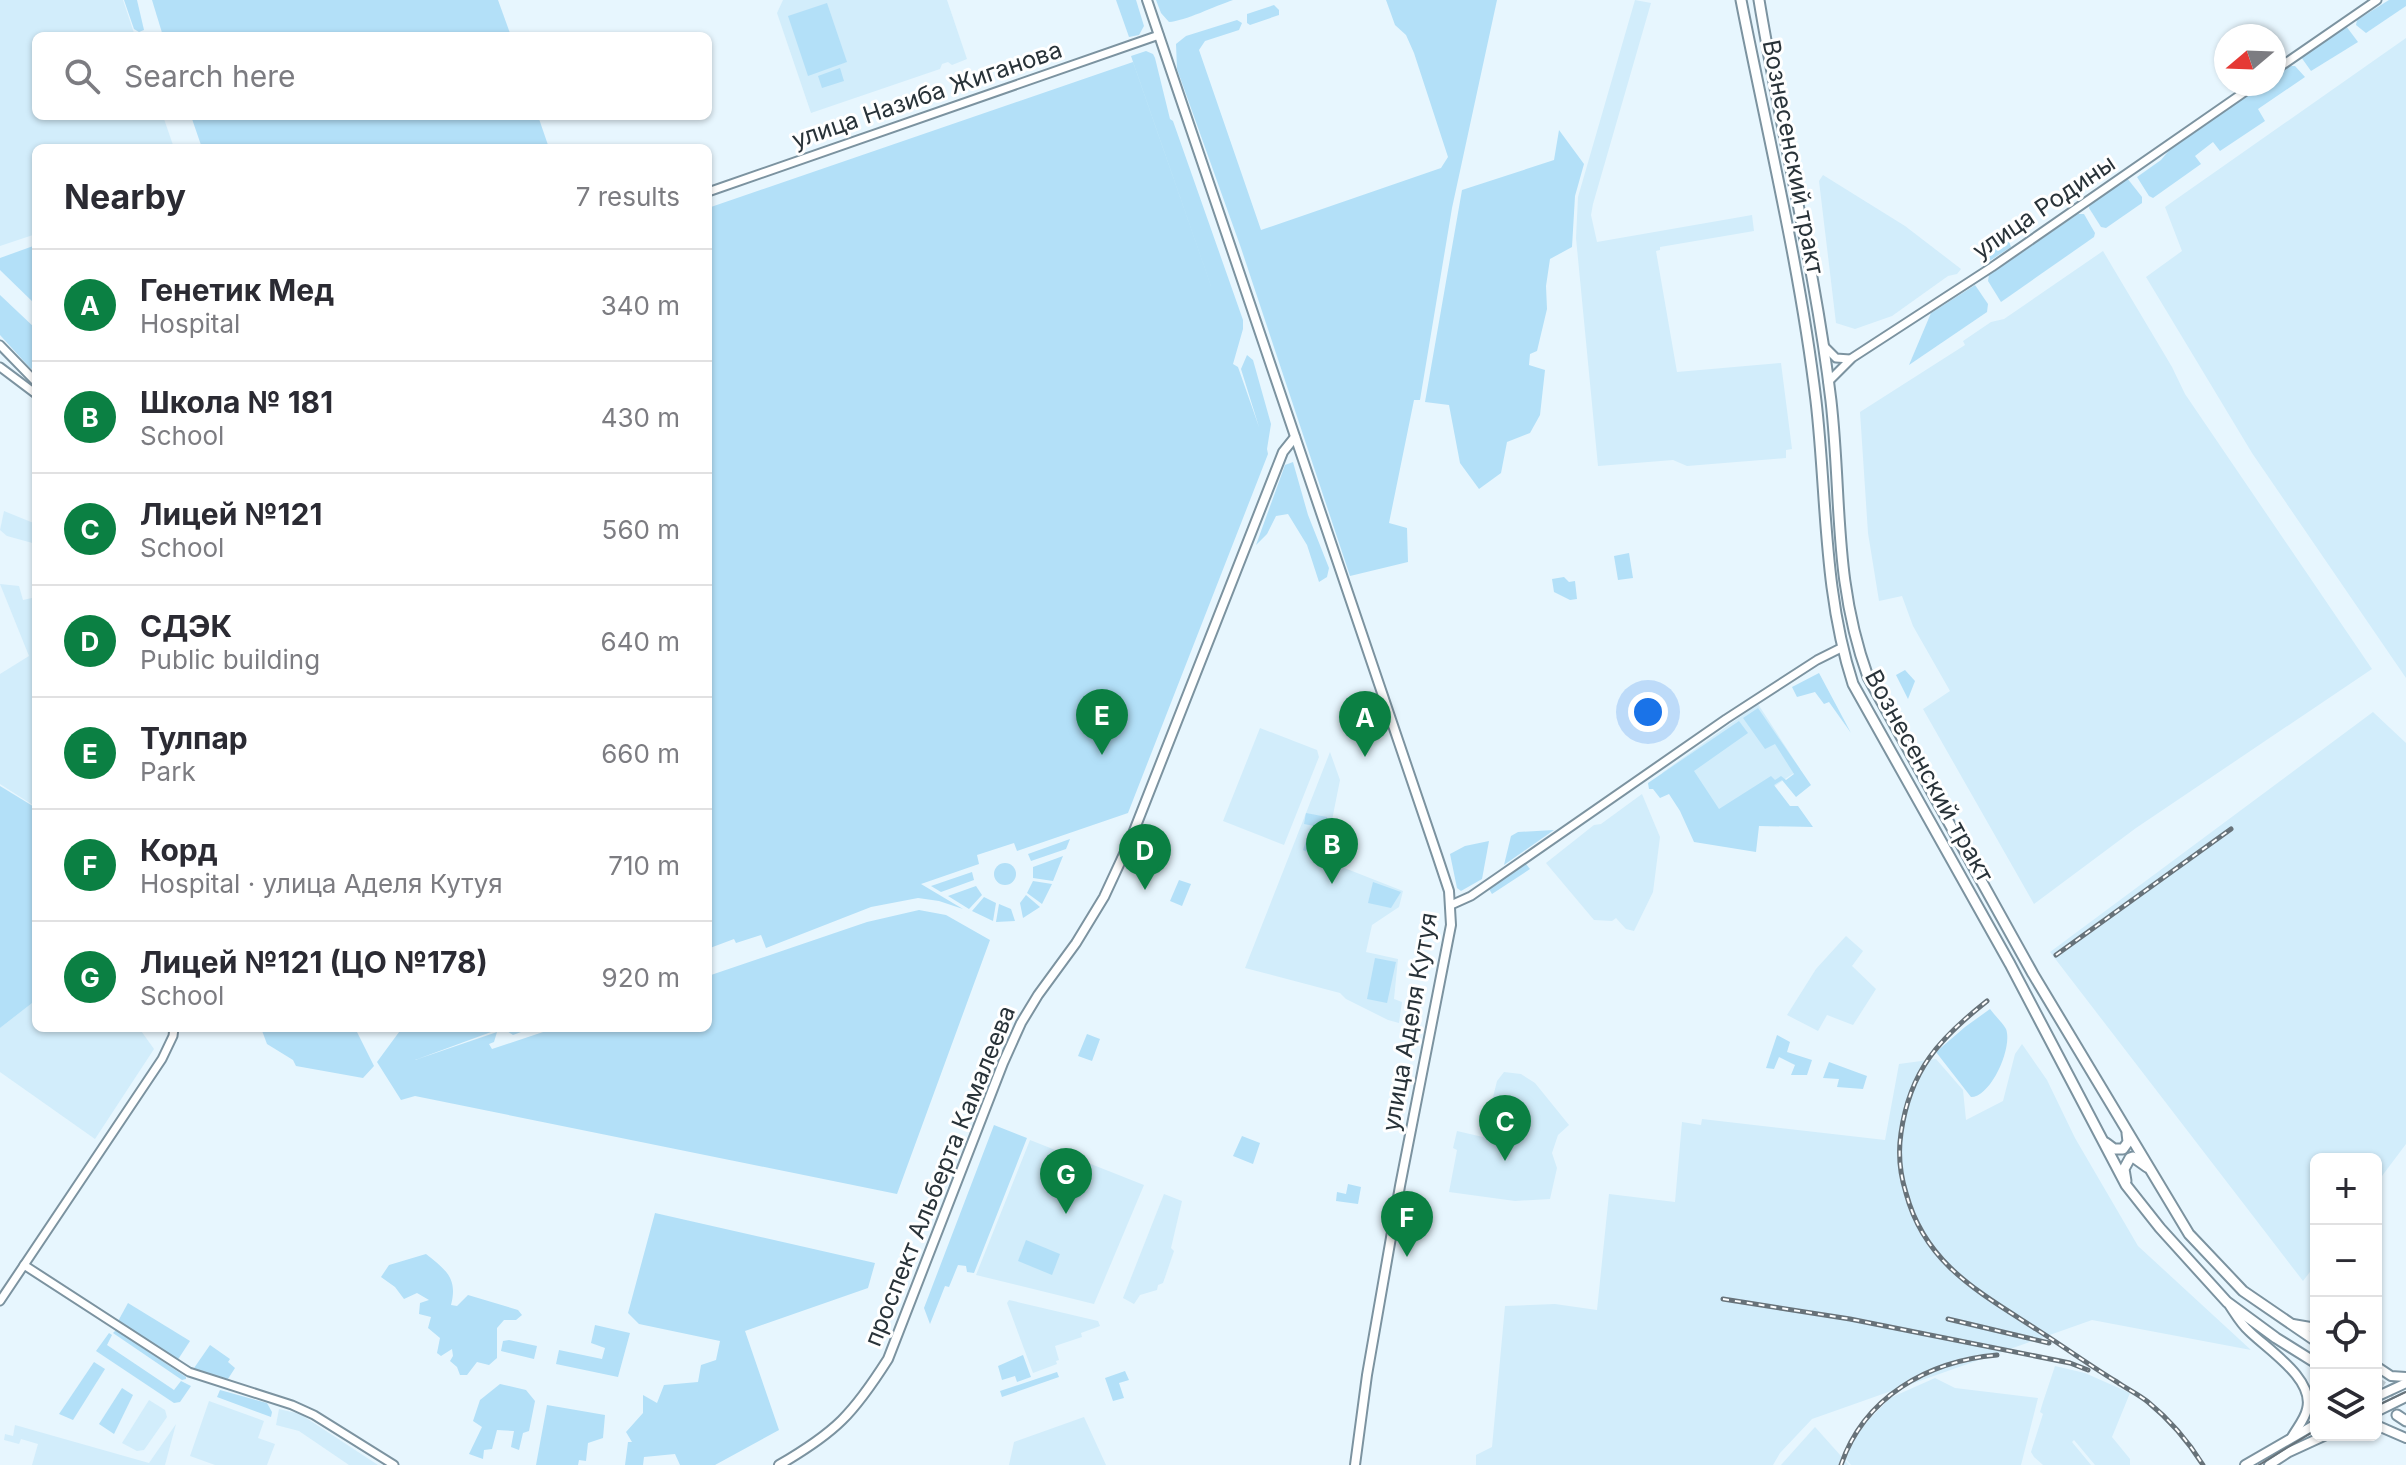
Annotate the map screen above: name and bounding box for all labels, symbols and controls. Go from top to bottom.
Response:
north arrow [2214,24,2286,96]
search box [32,32,712,120]
street label: улица Назиба Жиганова [788,35,1066,154]
street label: Вознесенский тракт [1757,37,1830,277]
icon: search [60,54,104,98]
text: Search here [124,58,296,94]
street label: улица Родины [1967,148,2121,265]
text: Nearby [64,176,186,217]
text: 7 results [576,181,680,212]
text: Генетик Мед [140,272,334,308]
text: A [80,290,100,321]
text: 340 m [601,290,680,321]
text: Hospital [140,308,240,339]
text: Школа № 181 [140,384,333,420]
text: B [81,402,99,433]
text: 430 m [601,402,680,433]
text: School [140,420,224,451]
text: Лицей №121 [140,496,322,532]
text: C [80,514,100,545]
text: 560 m [602,514,680,545]
text: School [140,532,224,563]
text: СДЭК [140,608,232,644]
text: D [81,626,99,657]
text: 640 m [601,626,680,657]
text: Public building [140,644,320,675]
street label: Вознесенский тракт [1859,665,2000,887]
pin: E [1076,689,1128,755]
pin: A [1339,691,1391,757]
your location [1628,692,1668,732]
text: Тулпар [140,720,248,756]
text: E [82,738,98,769]
text: 660 m [601,738,680,769]
text: Park [140,756,196,787]
pin: B [1306,818,1358,884]
pin: D [1119,824,1171,890]
text: Корд [140,832,218,868]
text: F [82,850,98,881]
text: 710 m [608,850,680,881]
text: Hospital · улица Аделя Кутуя [140,868,503,899]
street label: улица Аделя Кутуя [1376,910,1443,1134]
text: Лицей №121 (ЦО №178) [140,944,488,980]
text: G [80,962,100,993]
text: 920 m [602,962,680,993]
text: School [140,980,224,1011]
street label: проспект Альберта Камалеева [858,1001,1021,1350]
pin: C [1479,1095,1531,1161]
pin: G [1040,1148,1092,1214]
map controls [2310,1153,2382,1441]
button: + [2310,1153,2382,1225]
pin: F [1381,1191,1433,1257]
button: − [2310,1225,2382,1297]
button: locate [2310,1297,2382,1369]
button: layers [2310,1369,2382,1441]

